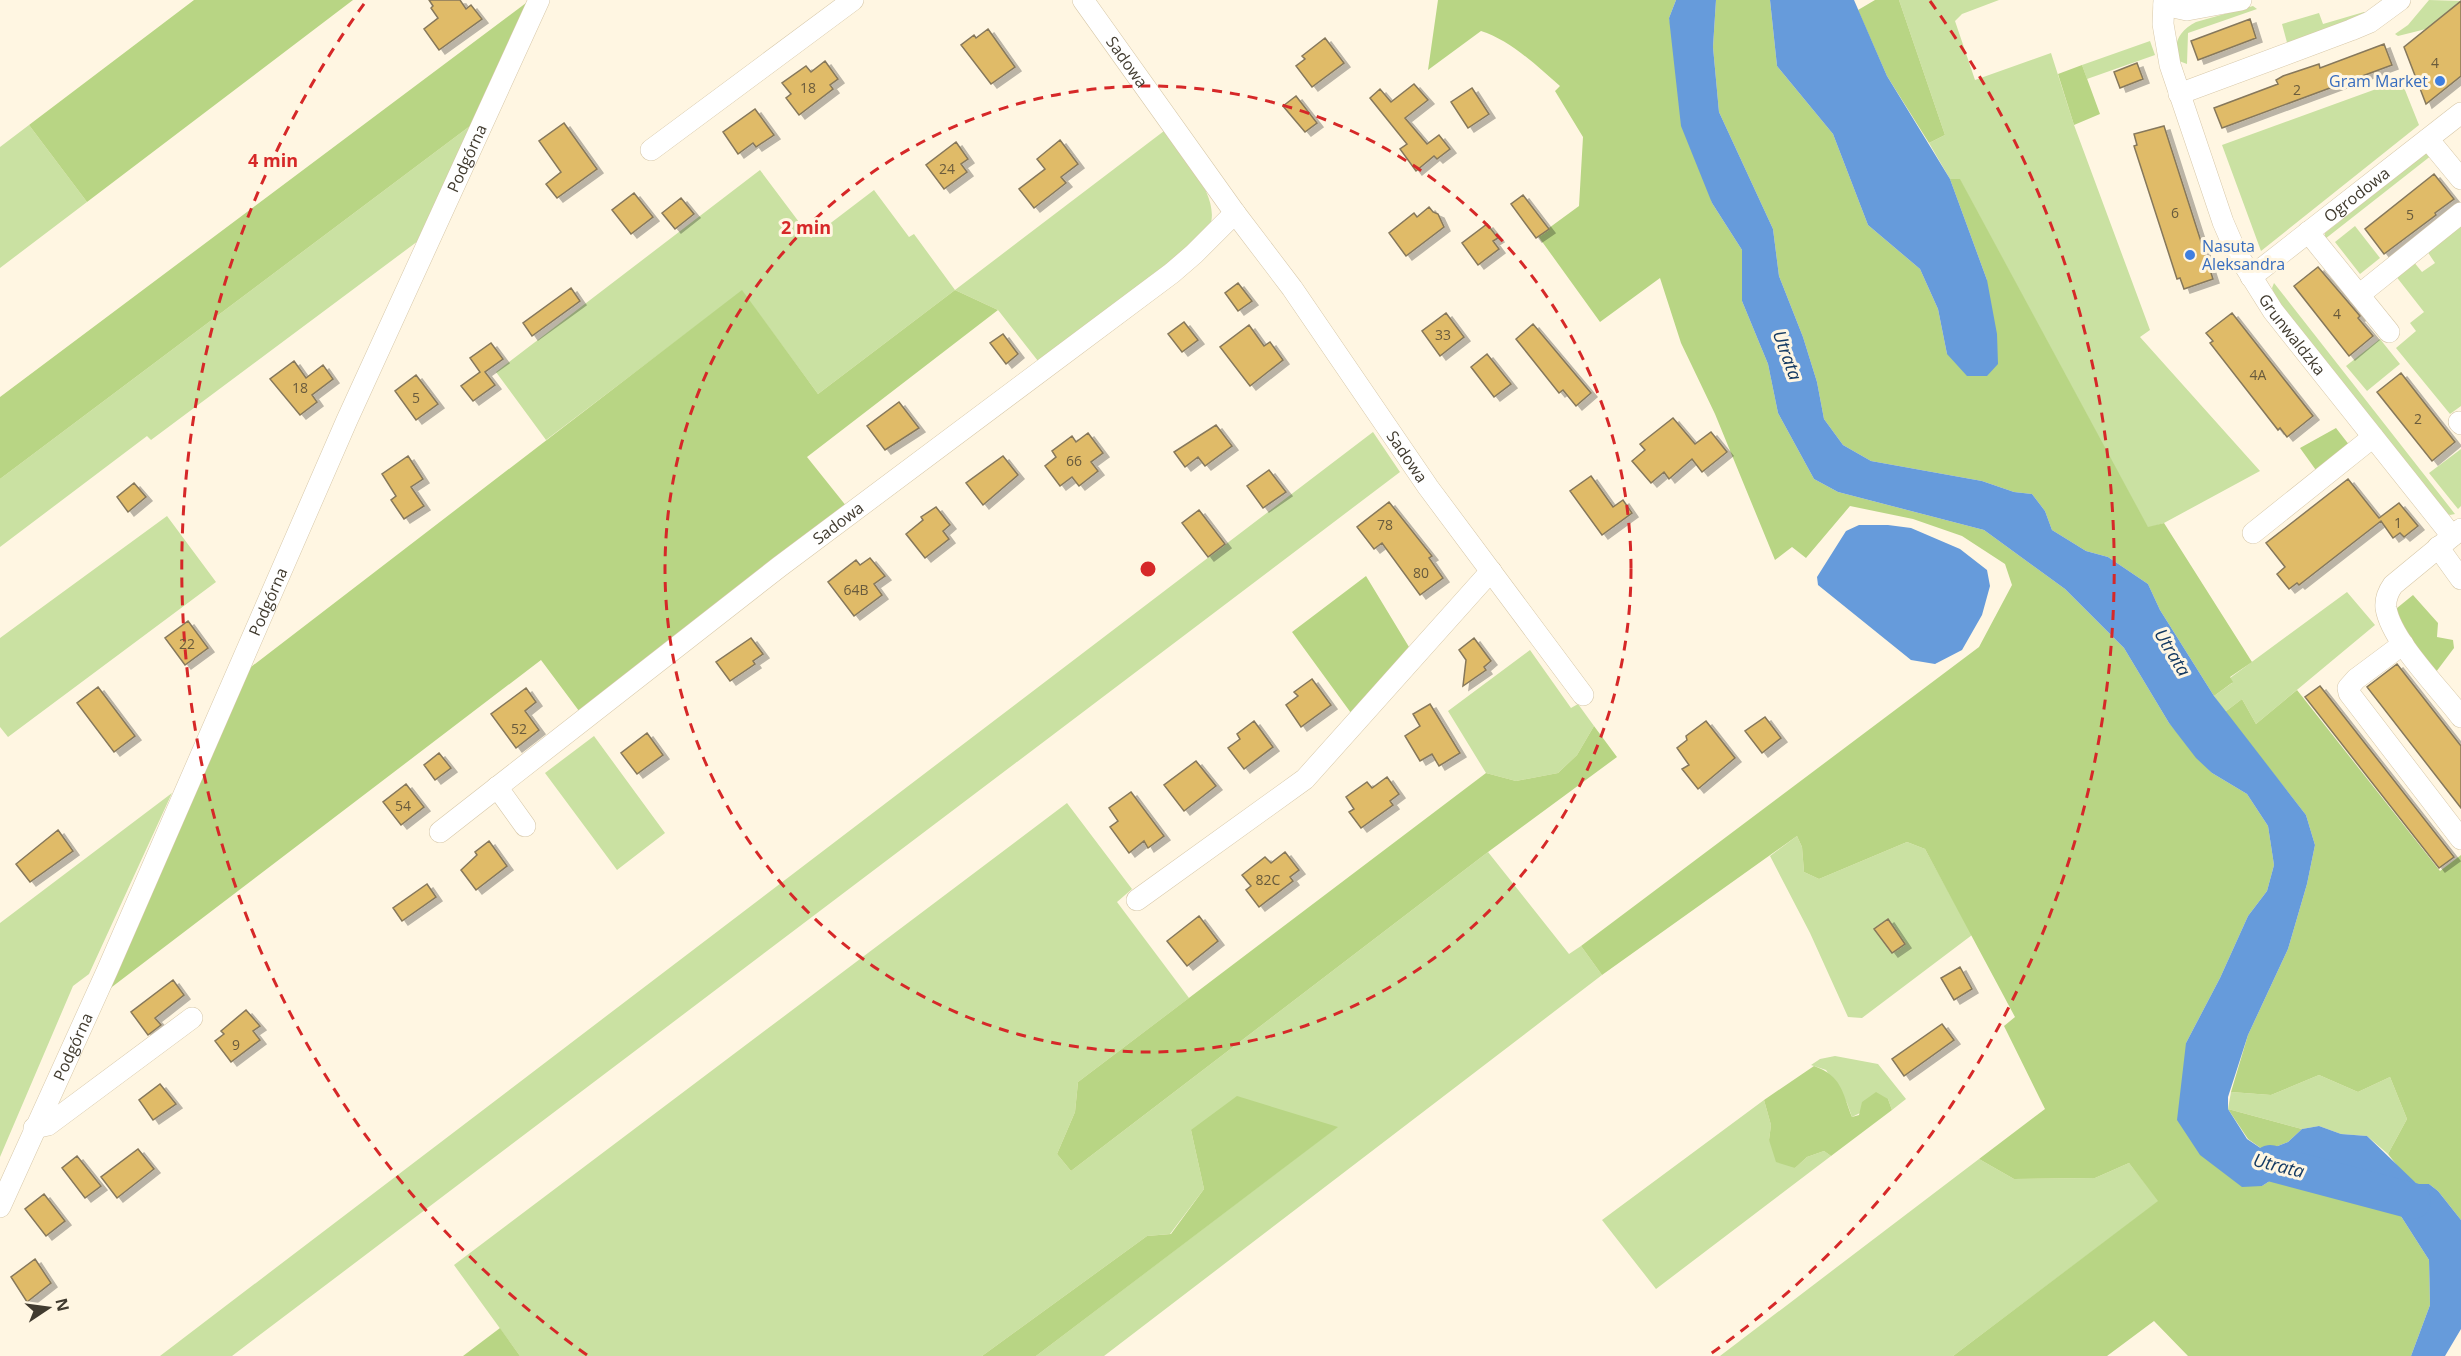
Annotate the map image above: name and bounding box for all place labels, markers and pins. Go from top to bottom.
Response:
place label: Gram Market [2329,70,2428,92]
marker: Gram Market [2433,74,2447,88]
place label: Nasuta Aleksandra [2202,235,2285,275]
marker: Nasuta Aleksandra [2183,248,2197,262]
centre of rings [1138,559,1158,579]

